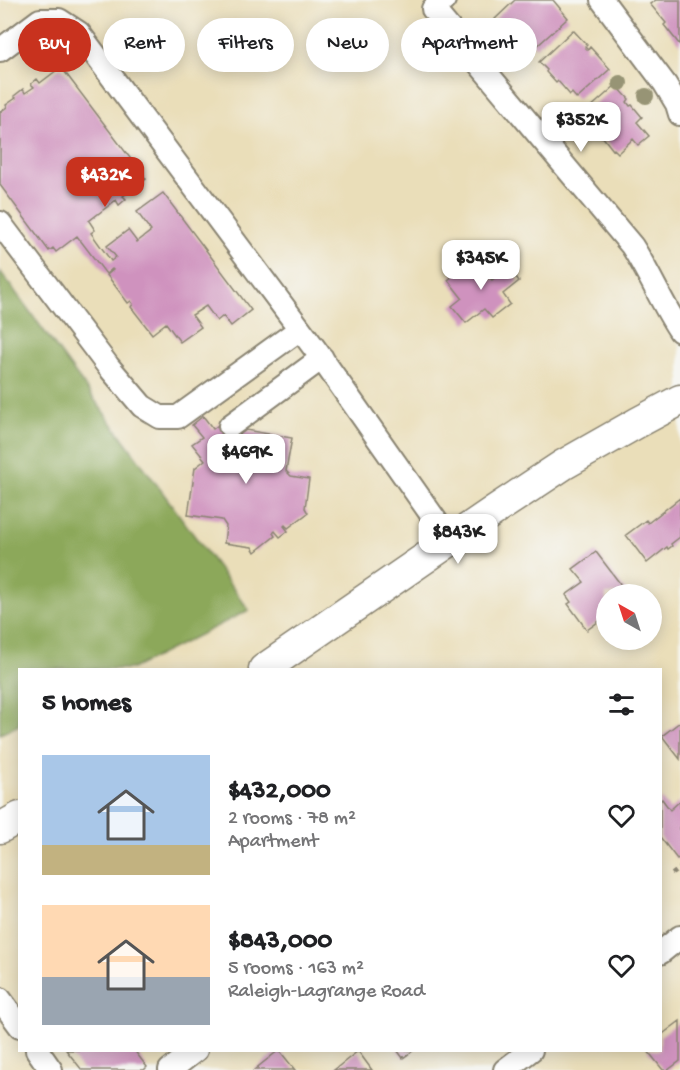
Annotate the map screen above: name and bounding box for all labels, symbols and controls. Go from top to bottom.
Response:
chip: Buy [18,18,91,72]
chip: Rent [103,18,185,72]
chip: Filters [197,18,294,72]
chip: New [306,18,389,72]
chip: Apartment [401,18,537,72]
pin: $352K [539,102,623,153]
text: $352K [556,110,606,133]
pin: $432K [63,157,147,208]
text: $432K [80,165,130,188]
pin: $345K [439,240,523,291]
text: $345K [456,248,506,271]
pin: $469K [204,434,288,485]
text: $469K [221,442,271,465]
pin: $843K [416,514,500,565]
text: $843K [433,522,483,545]
north arrow [596,584,662,650]
map controls [596,584,662,650]
icon: filters [605,688,638,721]
text: 5 homes [42,689,131,720]
text: $432,000 [228,777,331,808]
icon: home [90,779,162,851]
icon: heart [605,799,638,832]
text: 2 rooms · 78 m² [228,808,356,831]
text: Apartment [228,831,318,854]
text: $843,000 [228,927,332,958]
icon: home [90,929,162,1001]
icon: heart [605,949,638,982]
text: 5 rooms · 163 m² [228,958,364,981]
text: Raleigh-Lagrange Road [228,981,425,1004]

